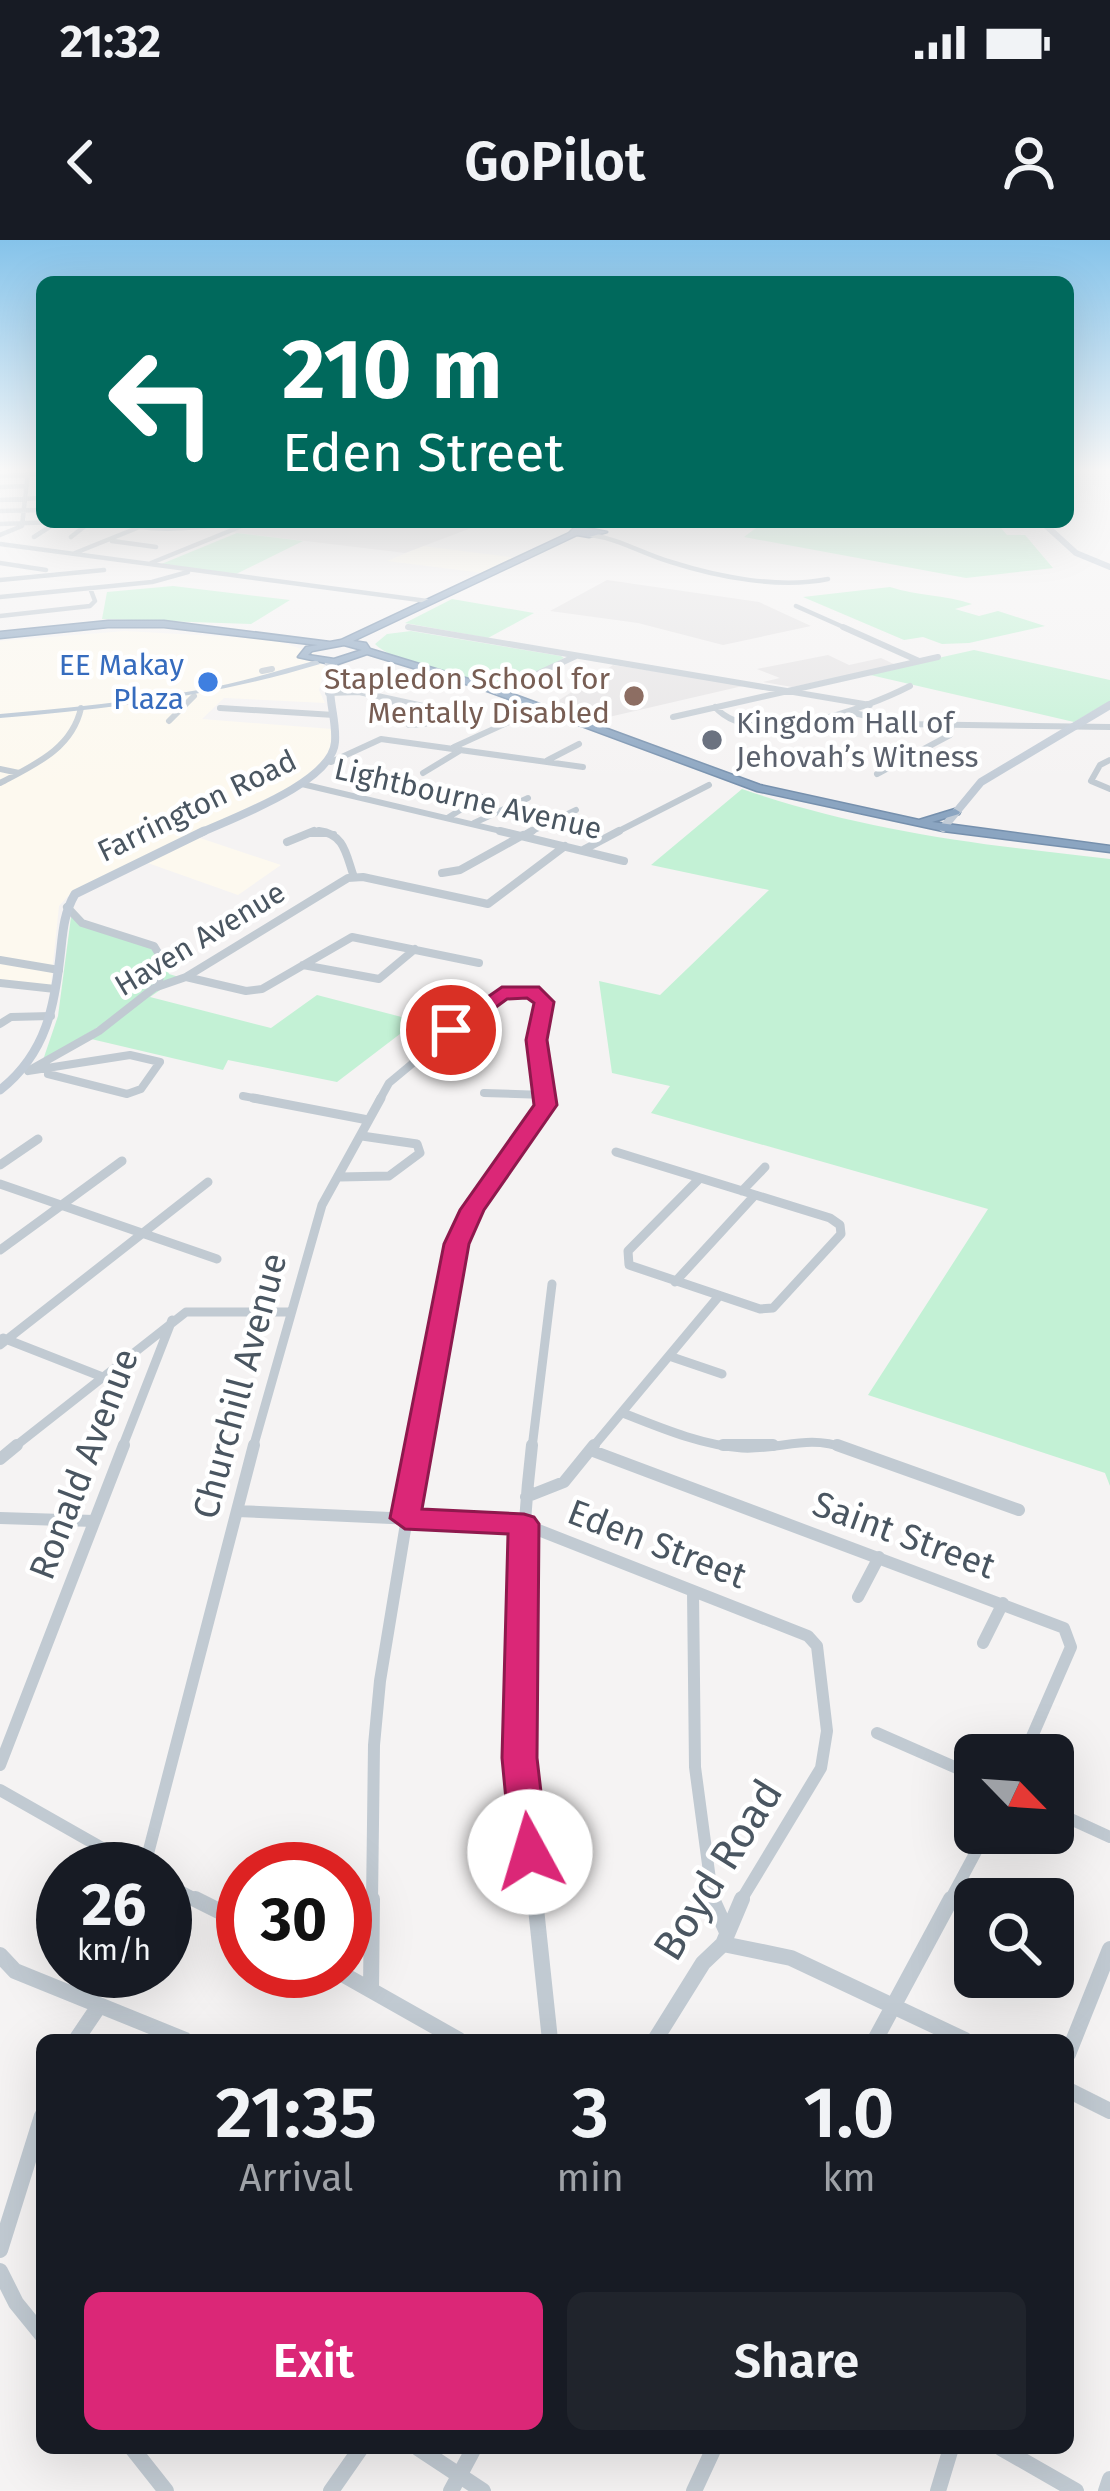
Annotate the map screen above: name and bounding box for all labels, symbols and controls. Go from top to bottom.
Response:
text: 21:32 [60,15,161,69]
icon: back [48,129,114,195]
icon: person [996,129,1062,195]
text: GoPilot [464,130,646,194]
text: 210 m [282,319,503,420]
icon: left [84,324,240,480]
text: Eden Street [282,421,564,485]
place label: EE Makay Plaza [59,647,184,717]
place label: Stapledon School for Mentally Disabled [324,661,610,731]
marker: EE Makay Plaza [195,669,221,695]
marker: Stapledon School for Mentally Disabled [621,683,647,709]
place label: Kingdom Hall of Jehovah’s Witness [736,705,979,775]
marker: Kingdom Hall of Jehovah’s Witness [699,727,725,753]
street label: Farrington Road [92,742,302,870]
street label: Lightbourne Avenue [331,751,605,847]
street label: Haven Avenue [108,874,292,1004]
pin [400,979,502,1081]
icon: arrive [418,997,484,1063]
street label: Churchill Avenue [183,1248,297,1524]
street label: Ronald Avenue [20,1342,148,1586]
street label: Saint Street [807,1482,1001,1588]
street label: Eden Street [561,1490,753,1598]
north arrow [954,1734,1074,1854]
map controls [954,1734,1074,1998]
street label: Boyd Road [643,1770,793,1970]
position arrow [467,1789,593,1915]
speed limit sign: 30 [216,1842,372,1998]
text: 26 [82,1869,146,1941]
button: search [954,1878,1074,1998]
text: km/h [77,1932,151,1968]
text: 21:35 [216,2070,377,2156]
text: 3 [572,2070,609,2156]
text: 1.0 [803,2070,894,2156]
text: Arrival [239,2155,353,2201]
text: min [557,2155,624,2201]
text: km [822,2155,876,2201]
button: Exit [84,2292,543,2430]
button: Share [567,2292,1026,2430]

